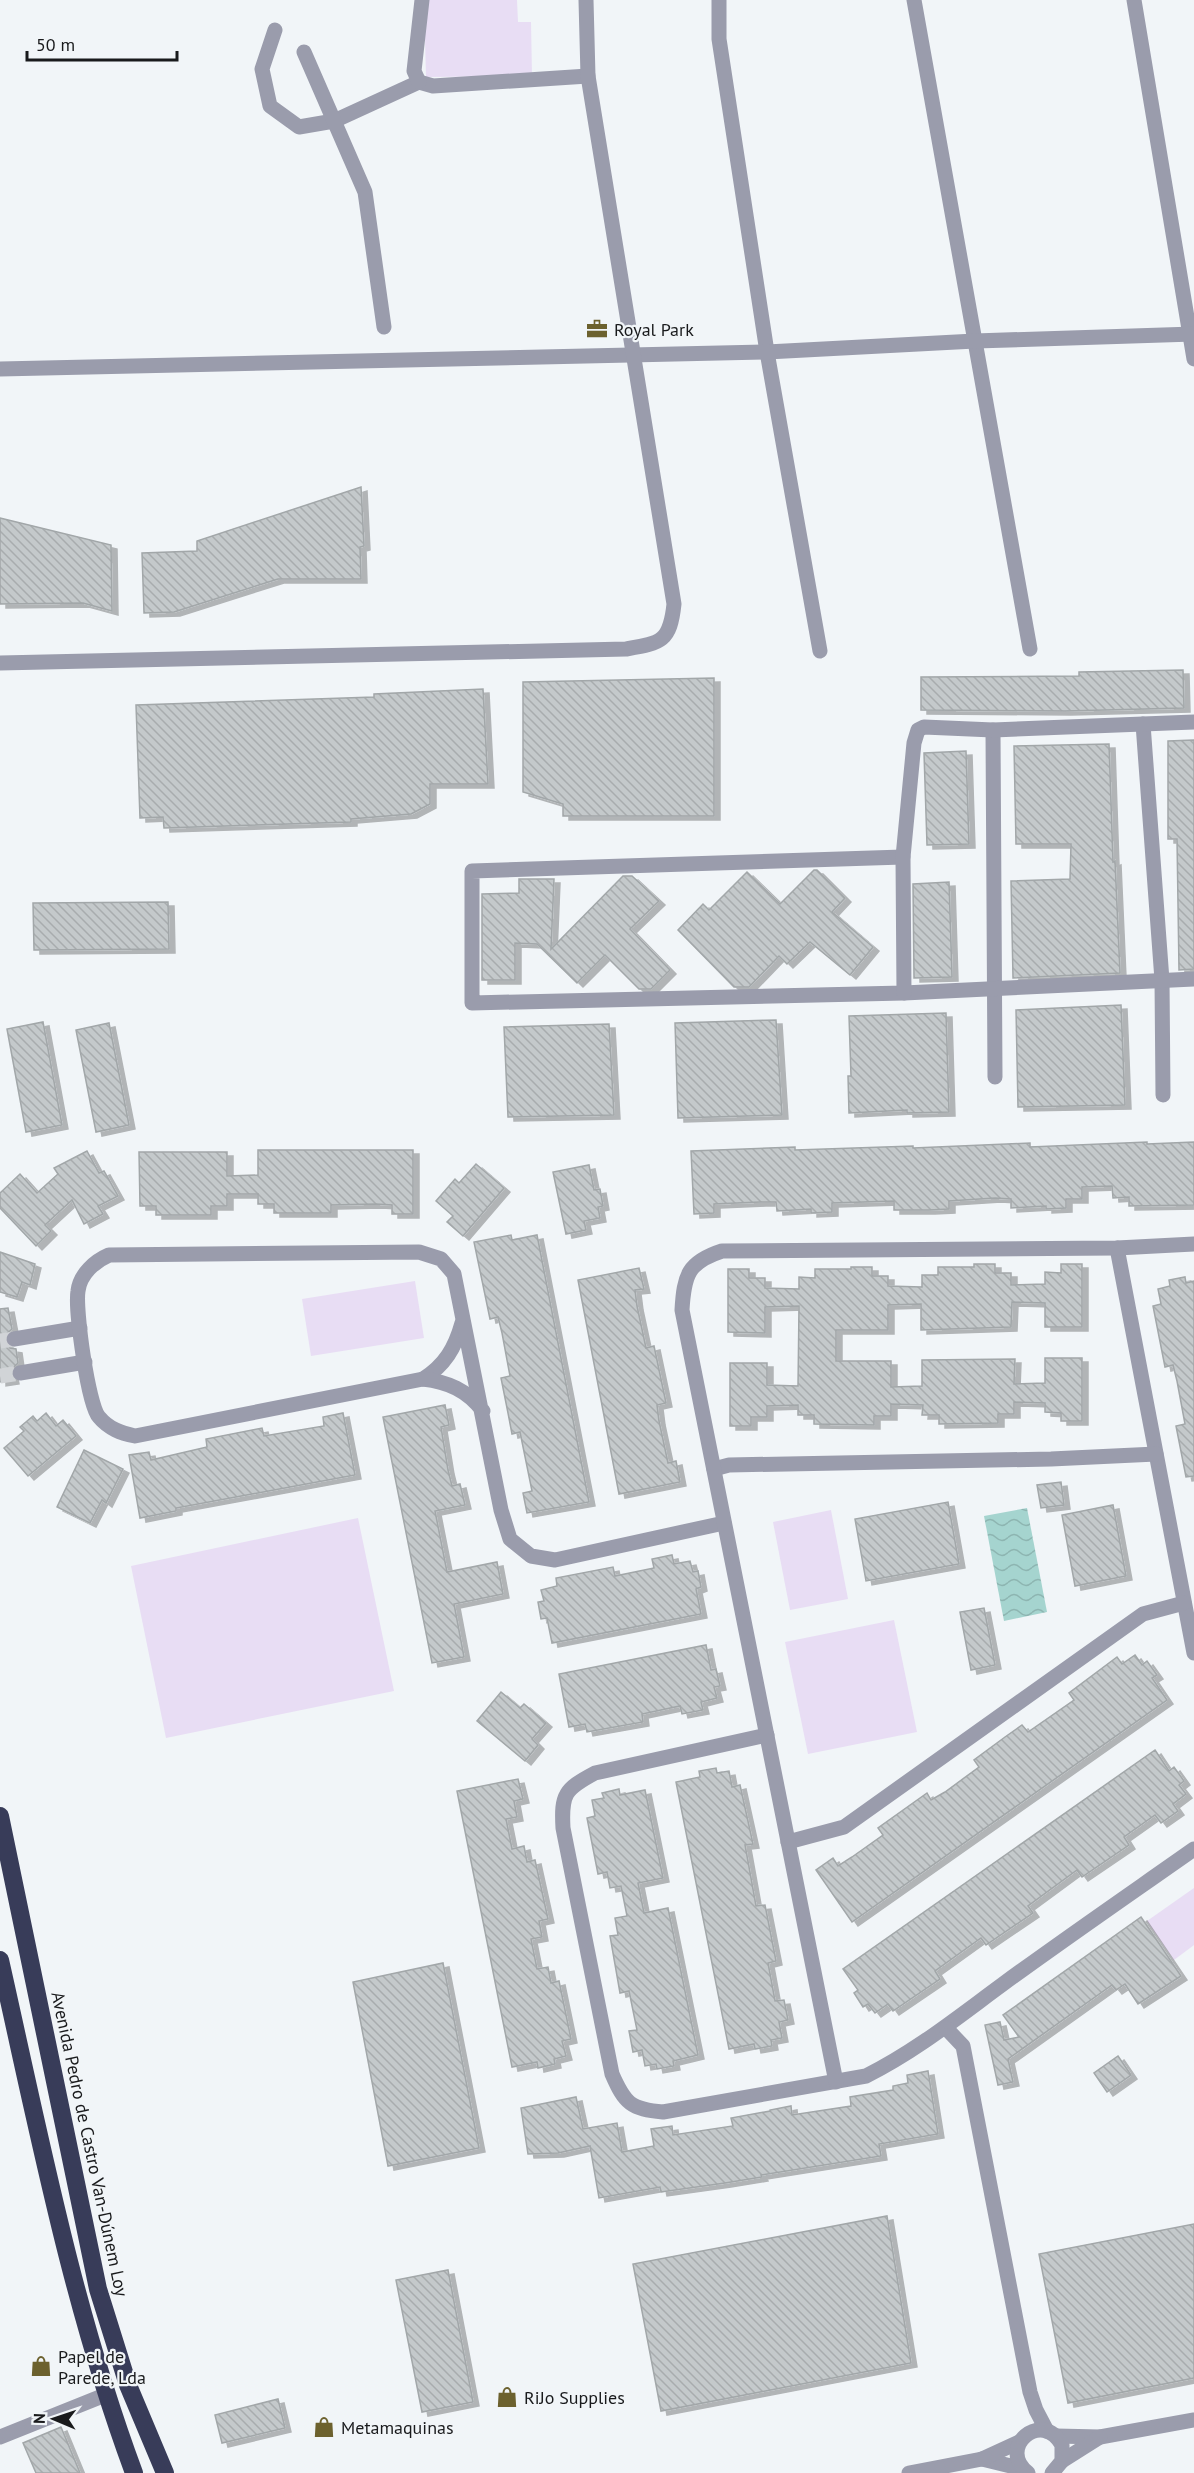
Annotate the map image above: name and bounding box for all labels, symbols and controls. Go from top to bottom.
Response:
scale bar [27,24,177,62]
text: 50 m [36,33,75,56]
office icon: Royal Park [585,317,609,341]
place label: Royal Park [614,318,694,341]
street label: Avenida Pedro de Castro Van-Dúnem Loy [46,1989,134,2299]
place label: Papel de Parede, Lda [58,2345,146,2389]
shop icon: Papel de Parede, Lda [29,2354,53,2378]
shop icon: RiJo Supplies [495,2385,519,2409]
place label: RiJo Supplies [524,2386,625,2409]
north arrow [24,2389,84,2449]
text: N [29,2413,49,2424]
shop icon: Metamaquinas [312,2415,336,2439]
place label: Metamaquinas [341,2416,454,2439]

